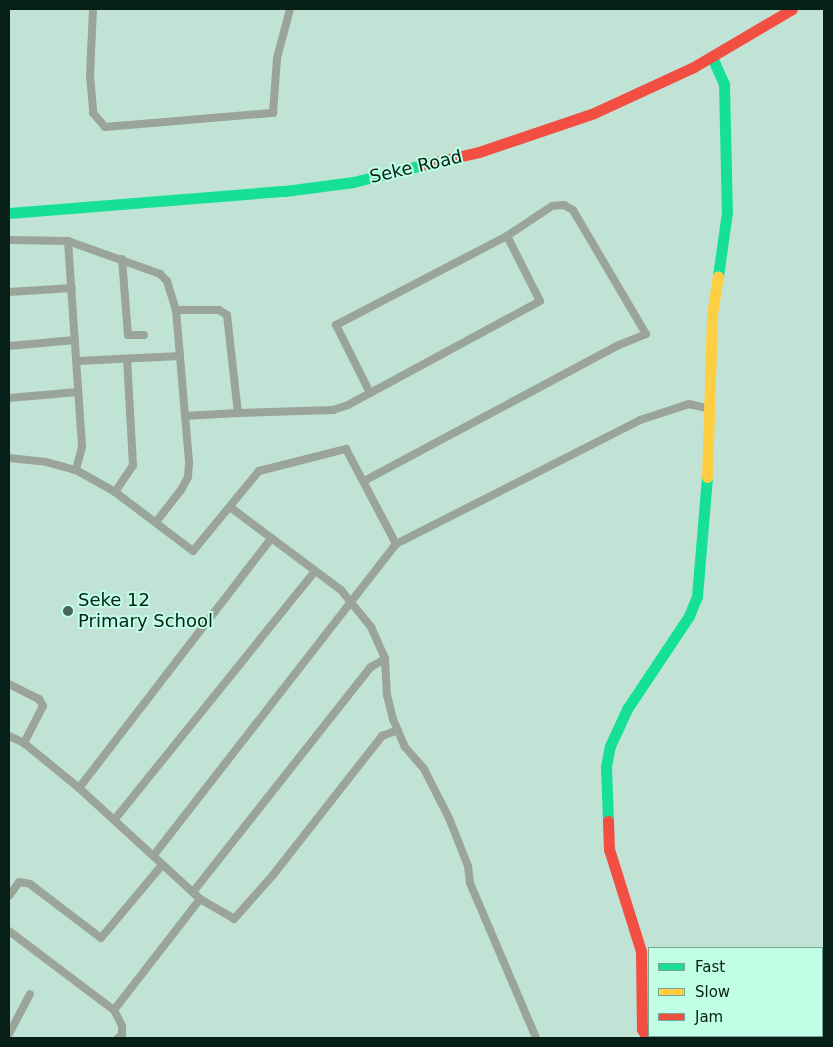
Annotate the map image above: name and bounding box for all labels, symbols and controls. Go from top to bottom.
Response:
street label: Seke Road [368,146,464,188]
place label: Seke 12 Primary School [78,590,213,632]
marker: Seke 12 Primary School [62,605,74,617]
legend [648,947,823,1037]
text: Fast [695,958,725,976]
text: Slow [695,983,730,1001]
text: Jam [695,1008,723,1026]

